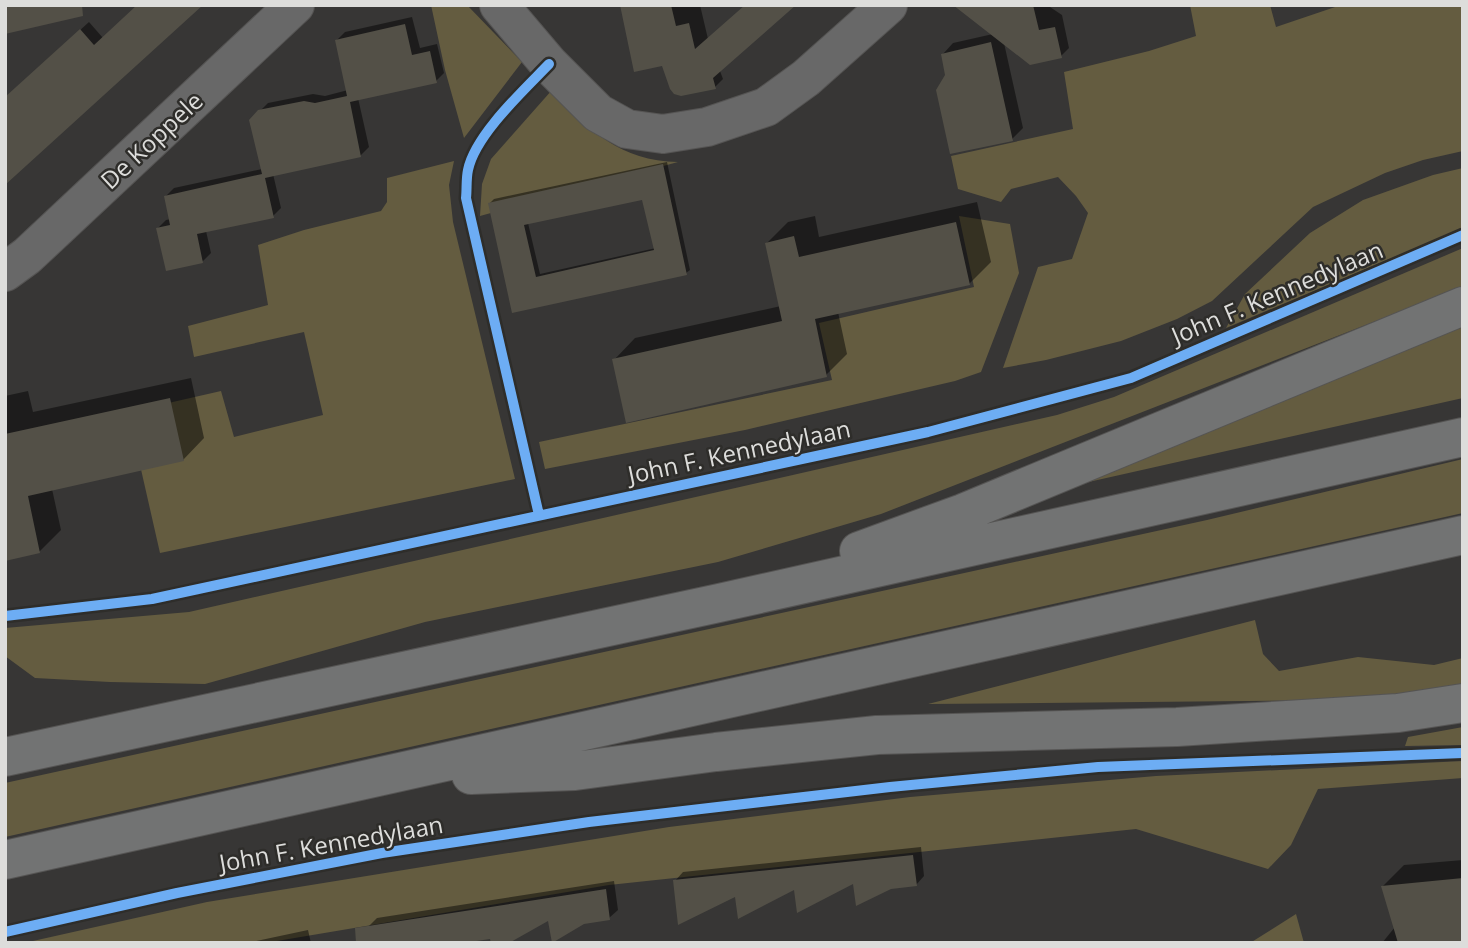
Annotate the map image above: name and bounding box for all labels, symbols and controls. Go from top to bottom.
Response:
street label: De Koppele [93,84,209,196]
street label: John F. Kennedylaan [1164,233,1388,352]
street label: John F. Kennedylaan [623,411,853,491]
street label: John F. Kennedylaan [215,807,446,879]

